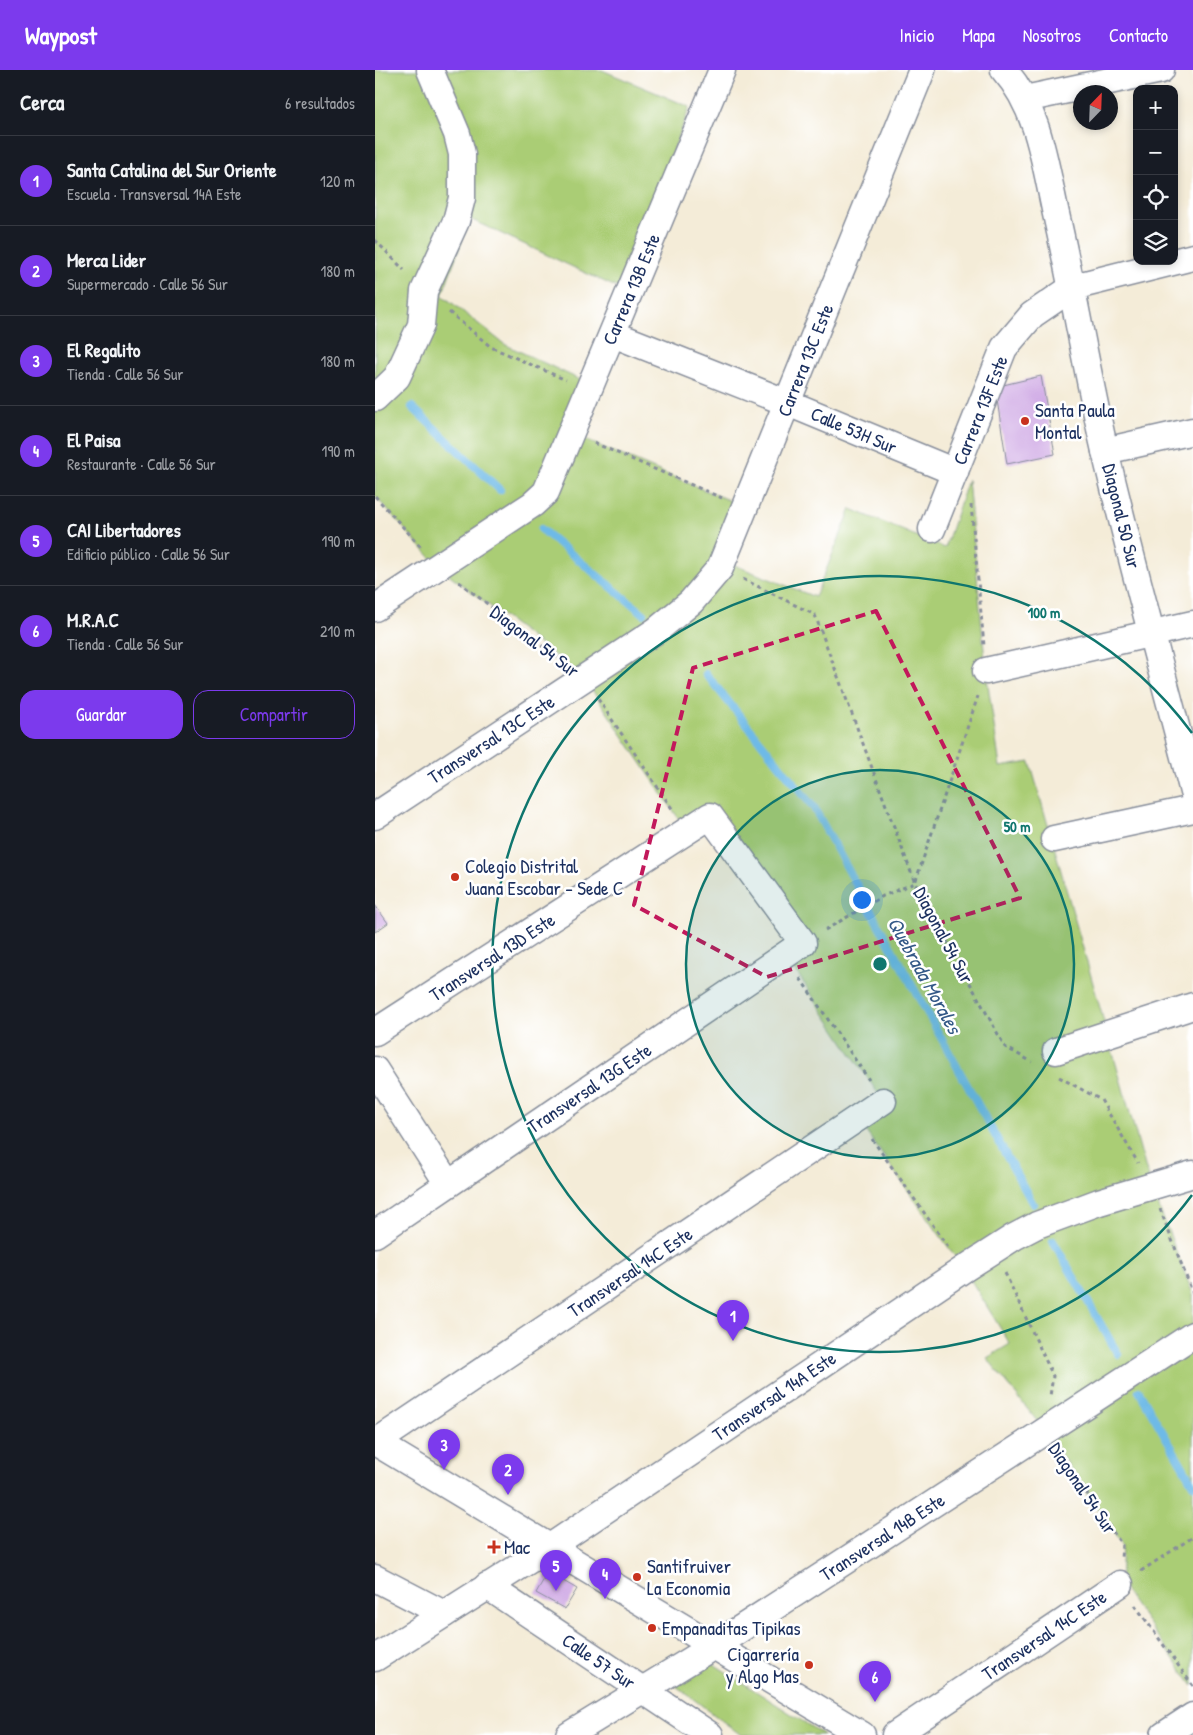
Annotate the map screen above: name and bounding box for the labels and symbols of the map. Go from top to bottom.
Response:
north arrow [1073,85,1118,130]
street label: Carrera 13B Este [596,229,666,349]
street label: Carrera 13C Este [771,299,840,420]
street label: Carrera 13F Este [946,351,1014,469]
place label: Santa Paula Montal [1035,397,1115,445]
street label: Calle 53H Sur [807,400,902,460]
marker: Santa Paula Montal [1019,415,1031,427]
street label: Diagonal 50 Sur [1096,461,1148,572]
street label: Diagonal 54 Sur [485,599,585,684]
text: 100 m [1028,602,1060,623]
street label: Transversal 13C Este [423,688,560,790]
text: 50 m [1004,816,1030,837]
place label: Colegio Distrital Juana Escobar - Sede C [465,853,623,901]
marker: Colegio Distrital Juana Escobar - Sede C [449,871,461,883]
street label: Diagonal 54 Sur [908,882,981,988]
your location [849,887,875,913]
street label: Transversal 13D Este [424,906,560,1007]
water label: Quebrada Morales [882,912,969,1040]
centre of rings [871,955,889,973]
street label: Transversal 13G Este [522,1036,657,1139]
street label: Transversal 14C Este [563,1220,698,1323]
pin: 1 [717,1300,749,1341]
street label: Transversal 14A Este [707,1345,841,1447]
pin: 3 [428,1429,460,1470]
street label: Diagonal 54 Sur [1043,1437,1124,1540]
pin: 2 [492,1454,524,1495]
street label: Transversal 14B Este [815,1487,950,1587]
place label: Mac [504,1534,531,1560]
marker: Mac [488,1541,500,1553]
pin: 5 [540,1550,572,1591]
place label: Santifruiver La Economia [647,1553,732,1601]
pin: 4 [589,1558,621,1599]
marker: Santifruiver La Economia [631,1571,643,1583]
street label: Transversal 14C Este [977,1583,1112,1686]
place label: Empanaditas Tipikas [662,1615,800,1641]
marker: Empanaditas Tipikas [646,1622,658,1634]
street label: Calle 57 Sur [557,1627,641,1695]
place label: Cigarrería y Algo Mas [726,1641,800,1689]
marker: Cigarrería y Algo Mas [803,1659,815,1671]
pin: 6 [859,1661,891,1702]

